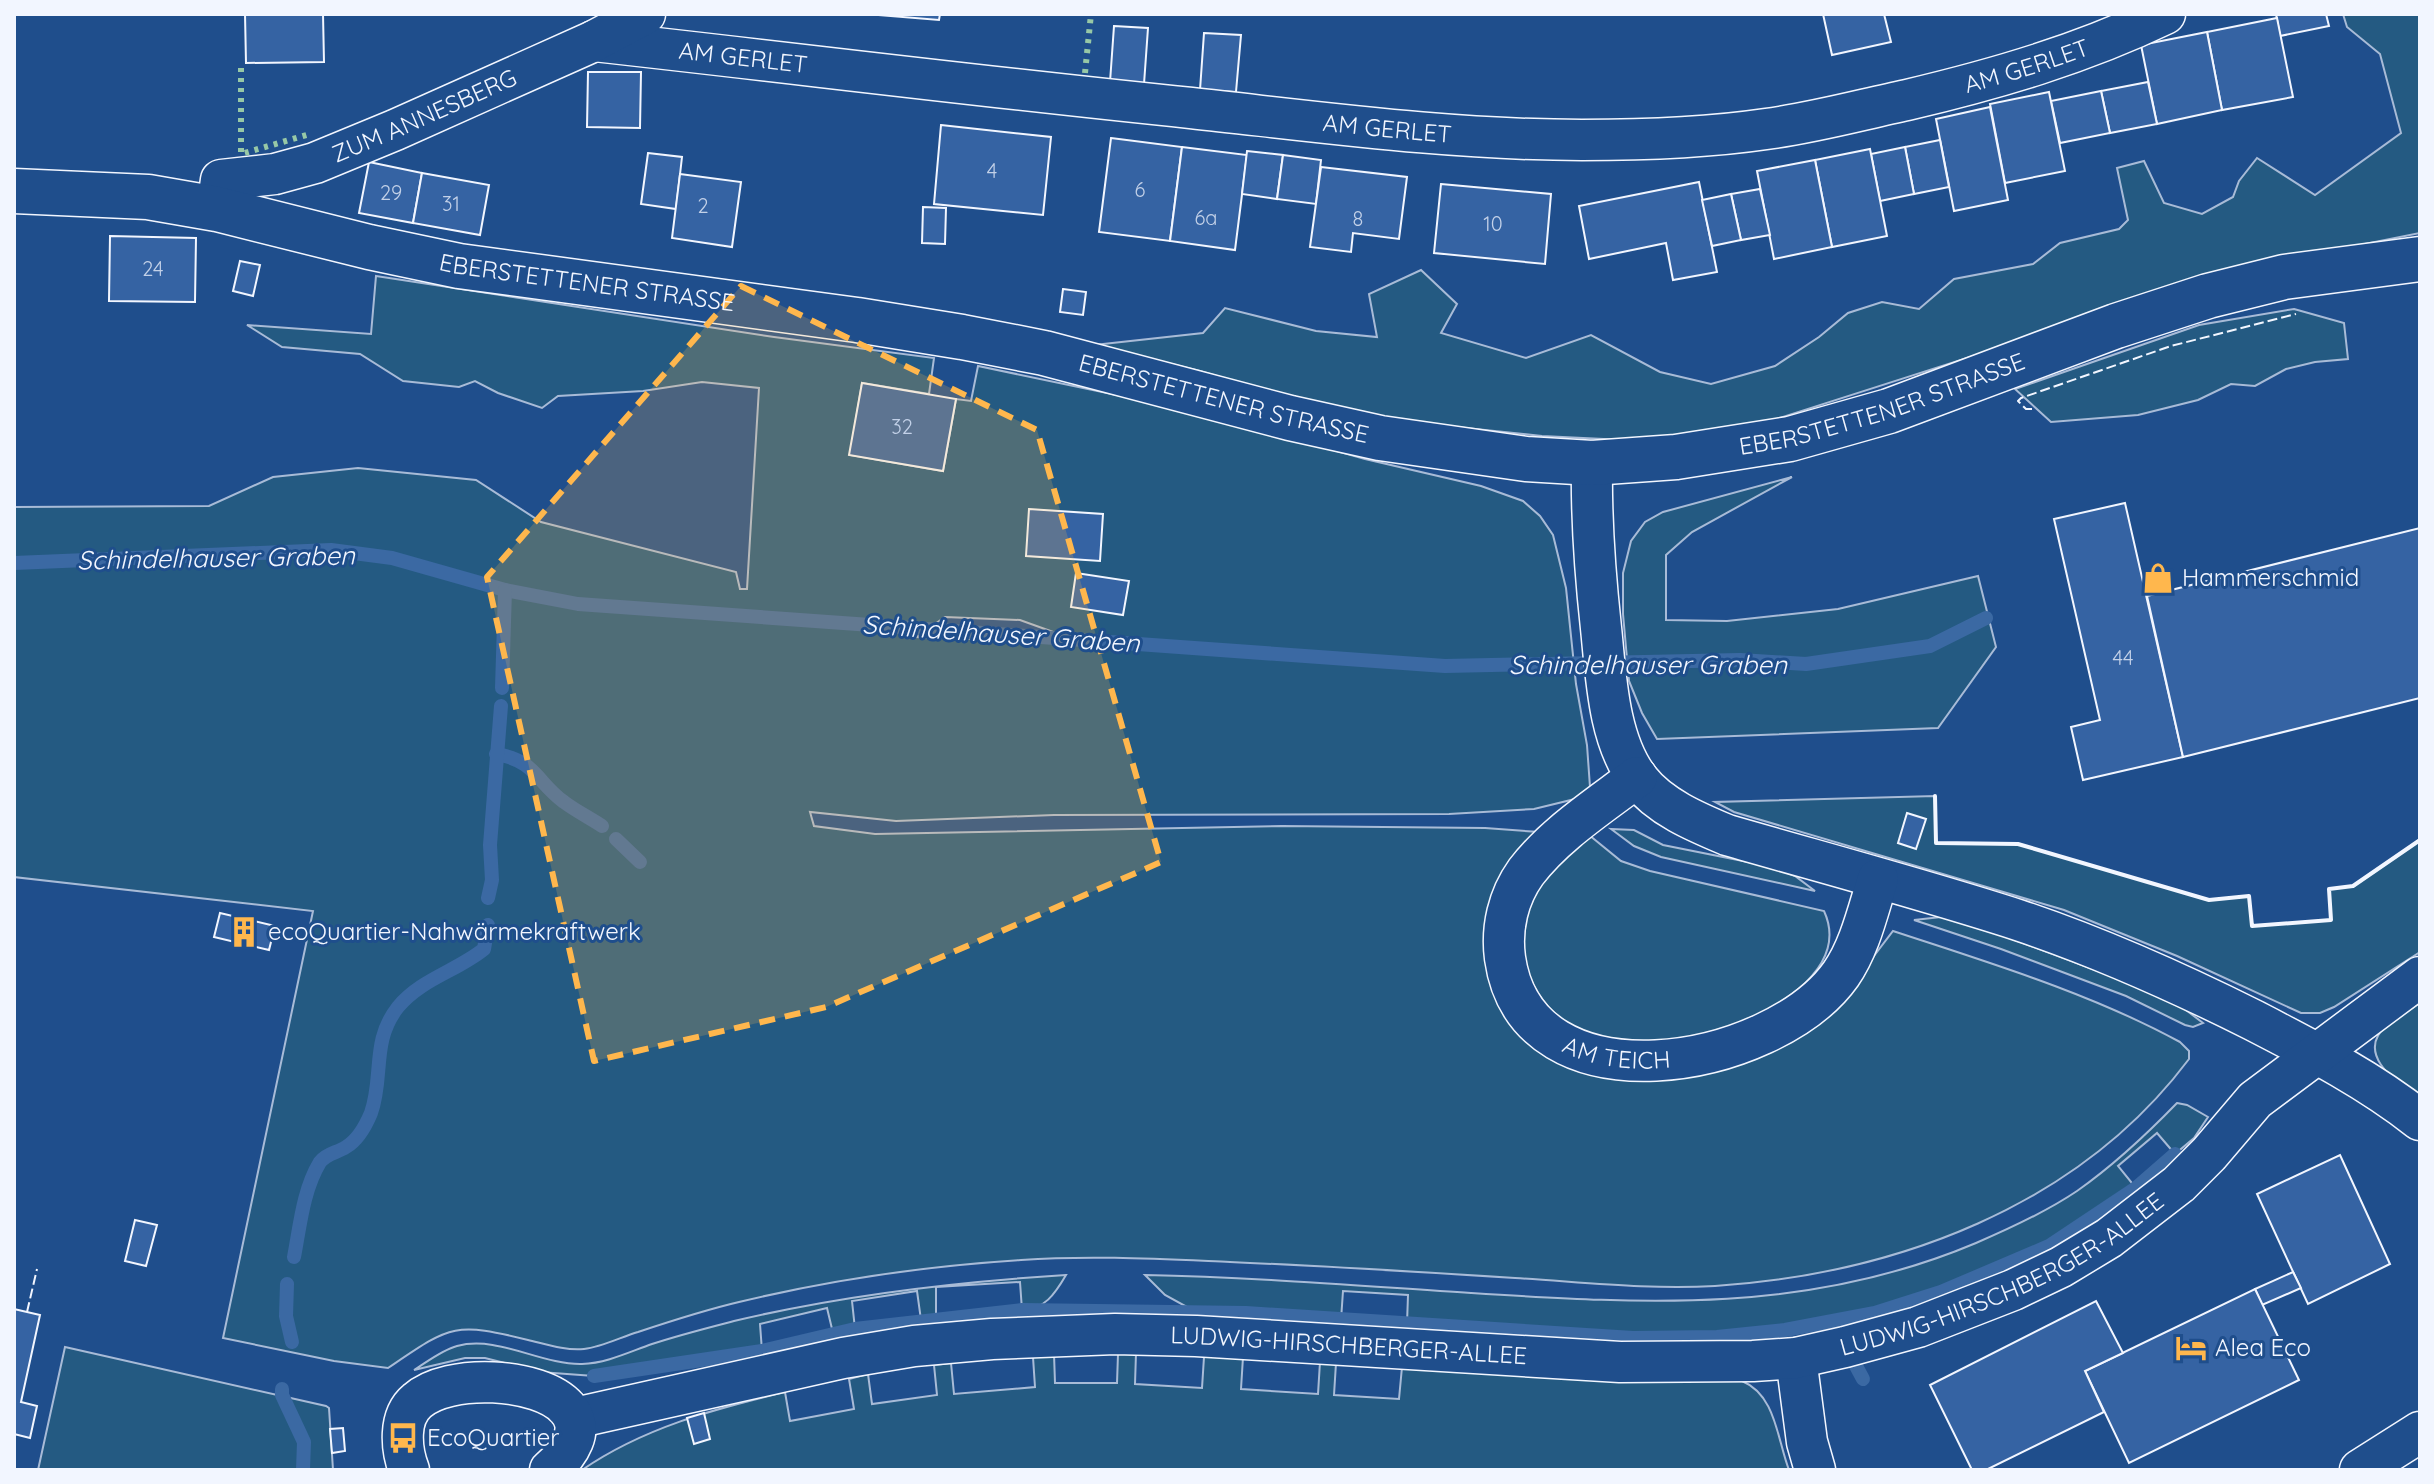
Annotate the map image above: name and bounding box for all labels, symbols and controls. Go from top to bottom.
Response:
street label: AM GERLET [1961,32,2093,99]
street label: AM GERLET [677,35,809,79]
street label: ZUM ANNESBERG [327,62,521,168]
street label: AM GERLET [1321,107,1453,149]
house number: 4 [987,158,997,183]
house number: 6 [1135,177,1146,202]
house number: 29 [380,180,402,205]
house number: 31 [442,191,460,216]
house number: 2 [697,193,709,218]
house number: 6a [1195,205,1217,230]
house number: 8 [1353,206,1363,231]
house number: 10 [1483,211,1503,236]
street label: EBERSTETTENER STRASSE [437,246,737,317]
house number: 24 [142,256,164,281]
street label: EBERSTETTENER STRASSE [1737,346,2029,461]
street label: EBERSTETTENER STRASSE [1076,347,1372,449]
house number: 32 [891,414,913,439]
water label: Schindelhauser Graben [77,539,356,576]
shop icon: Hammerschmid [2141,561,2175,595]
place label: Hammerschmid [2182,562,2359,592]
water label: Schindelhauser Graben [861,607,1142,660]
house number: 44 [2112,645,2134,670]
water label: Schindelhauser Graben [1509,648,1788,681]
building icon: ecoQuartier-Nahwärmekraftwerk [227,915,261,949]
place label: ecoQuartier-Nahwärmekraftwerk [268,916,641,946]
street label: AM TEICH [1558,1029,1671,1075]
street label: LUDWIG-HIRSCHBERGER-ALLEE [1836,1185,2169,1362]
street label: LUDWIG-HIRSCHBERGER-ALLEE [1170,1319,1528,1370]
hotel icon: Alea Eco [2174,1331,2208,1365]
place label: Alea Eco [2215,1332,2311,1362]
bus stop icon: EcoQuartier [386,1421,420,1455]
place label: EcoQuartier [427,1422,560,1452]

